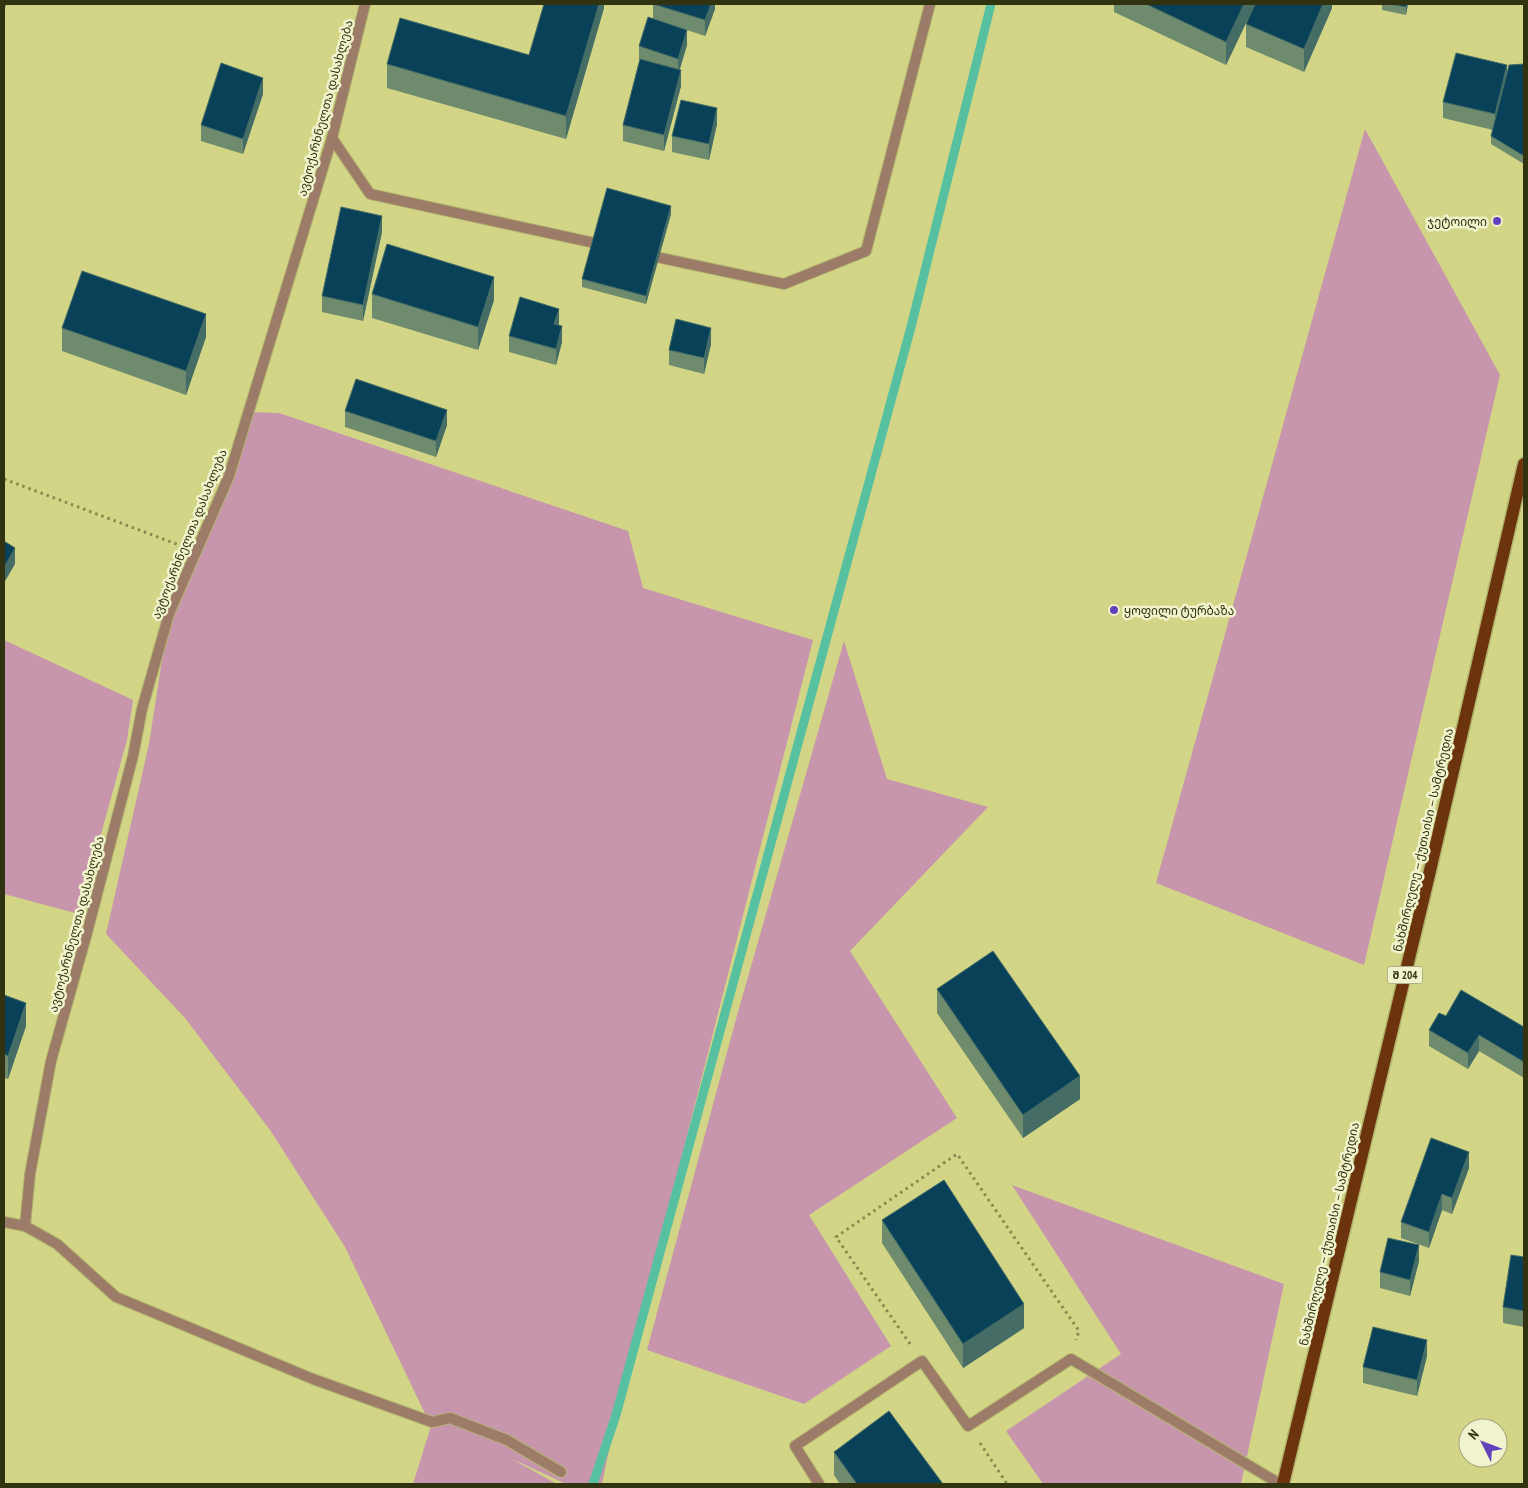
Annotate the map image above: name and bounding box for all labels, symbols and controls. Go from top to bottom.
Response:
street label: ავტოქარხნელთა დასახლება [294,18,357,198]
place label: ჯეტოილი [1427,214,1487,230]
marker: ჯეტოილი [1491,215,1503,227]
street label: ავტოქარხნელთა დასახლება [148,447,231,621]
place label: ყოფილი ტურბაზა [1124,603,1234,619]
marker: ყოფილი ტურბაზა [1108,604,1120,616]
street label: ნახშირღელე — ქუთაისი — სამტრედია [1390,727,1457,953]
street label: ავტოქარხნელთა დასახლება [45,834,108,1014]
road number: შ 204 [1388,966,1422,984]
street label: ნახშირღელე — ქუთაისი — სამტრედია [1296,1121,1363,1347]
north arrow [1458,1418,1508,1468]
text: N [1464,1425,1483,1443]

